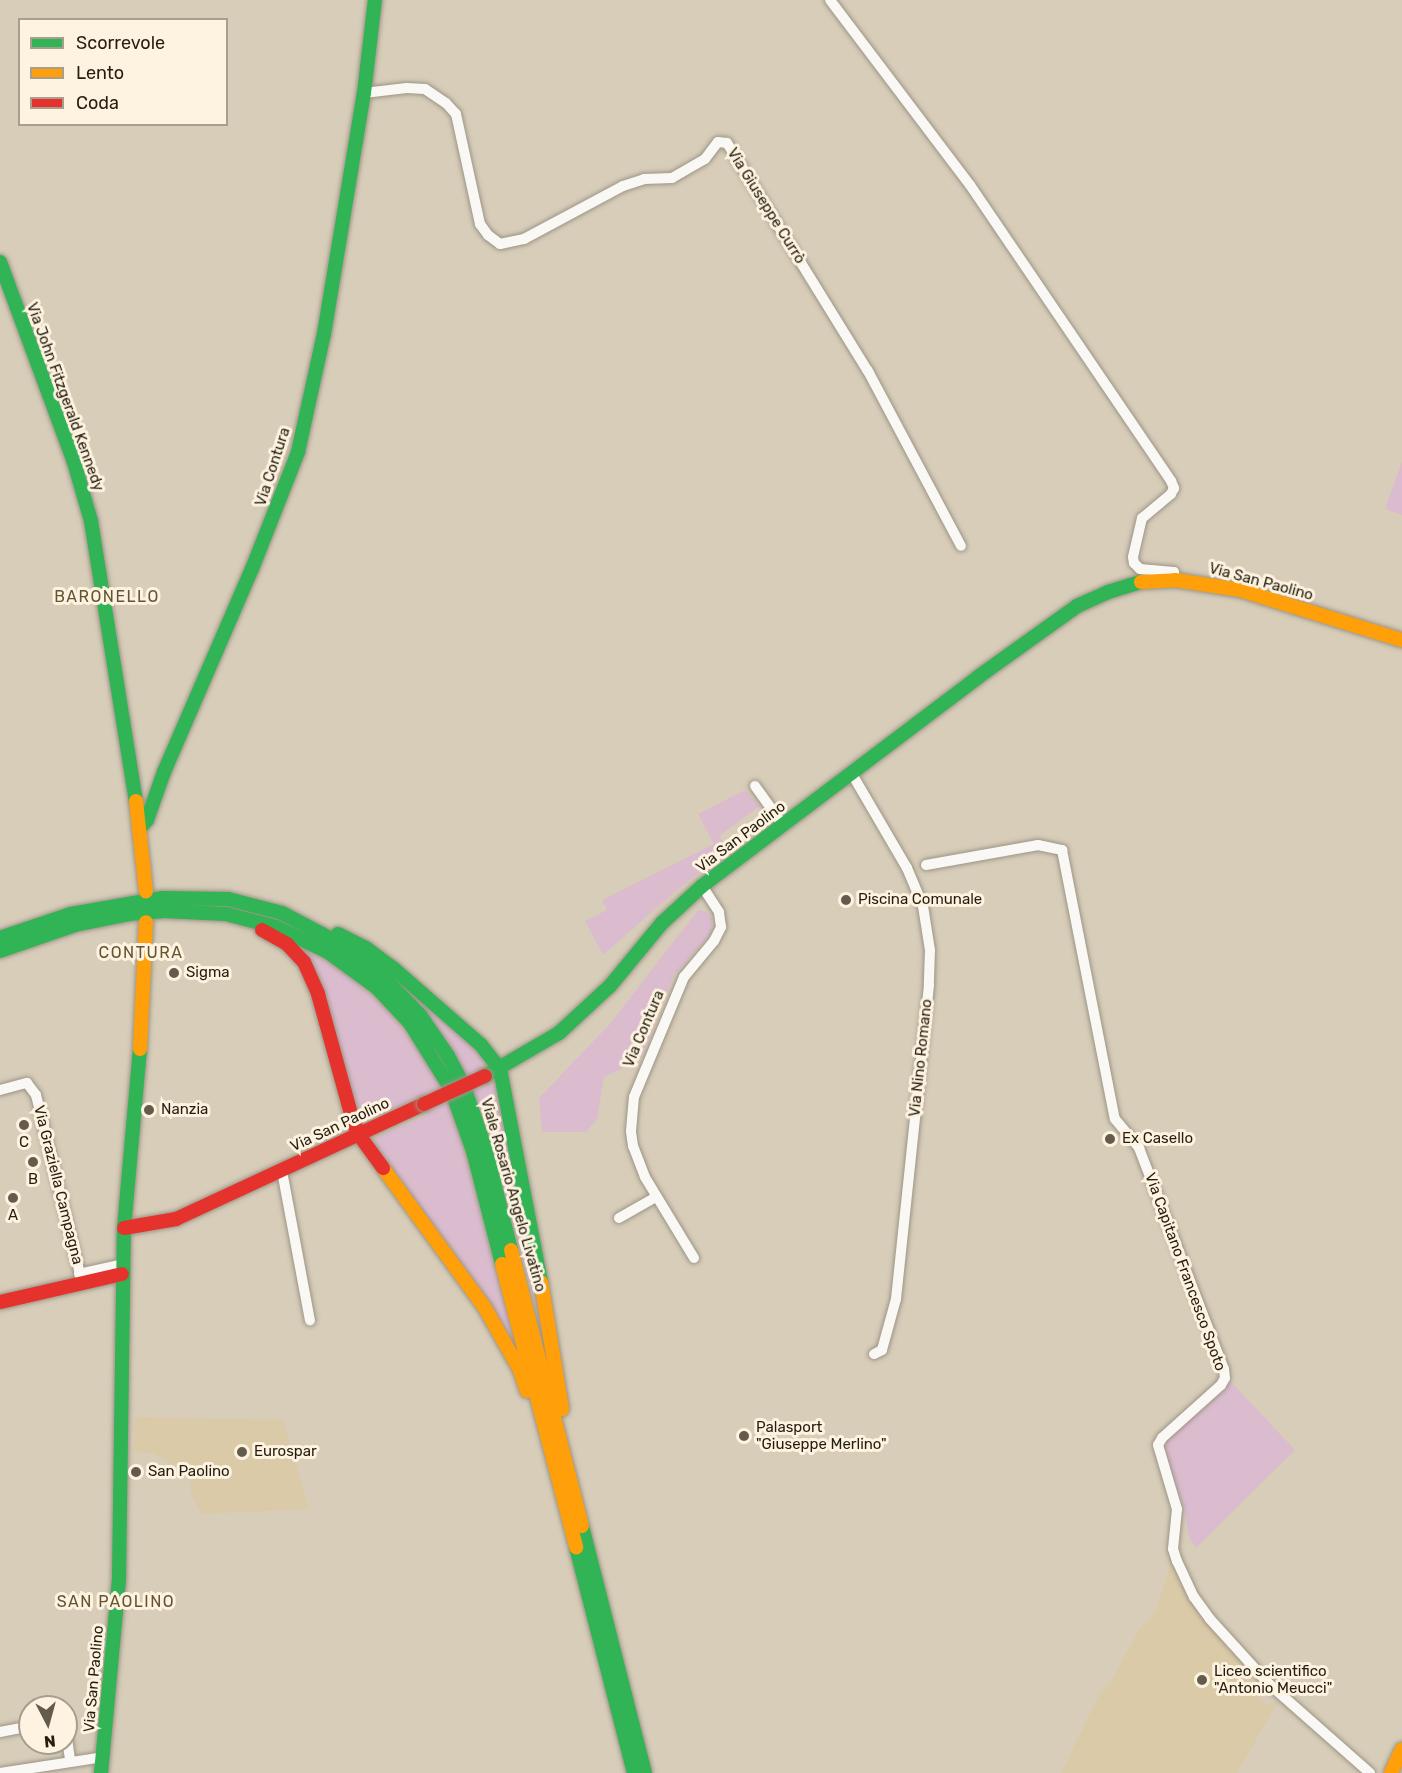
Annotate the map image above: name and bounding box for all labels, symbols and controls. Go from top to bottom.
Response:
legend [18,18,228,126]
text: Scorrevole [76,32,165,54]
text: Lento [76,62,124,84]
text: Coda [76,92,119,114]
street label: Via Giuseppe Currò [723,145,809,267]
street label: Via John Fitzgerald Kennedy [22,300,108,494]
street label: Via Contura [252,425,294,509]
street label: Via San Paolino [1207,559,1315,605]
district label: BARONELLO [54,587,160,607]
street label: Via San Paolino [693,798,789,876]
place label: Piscina Comunale [858,891,982,909]
marker: Piscina Comunale [839,893,853,907]
district label: CONTURA [99,943,183,963]
place label: Sigma [186,964,230,982]
marker: Sigma [167,966,181,980]
street label: Via Contura [620,988,668,1070]
street label: Via Nino Romano [906,998,936,1118]
street label: Via San Paolino [288,1094,392,1156]
street label: Viale Rosario Angelo Livatino [477,1096,549,1294]
place label: Nanzia [161,1101,208,1119]
marker: Nanzia [142,1103,156,1117]
street label: Via Graziella Campagna [29,1104,87,1266]
marker: C [17,1118,31,1132]
place label: Ex Casello [1122,1130,1193,1148]
marker: Ex Casello [1103,1132,1117,1146]
place label: C [19,1134,29,1152]
marker: B [26,1155,40,1169]
place label: B [28,1171,38,1189]
street label: Via Capitano Francesco Spoto [1141,1171,1229,1373]
marker: A [6,1191,20,1205]
place label: A [8,1207,18,1225]
place label: Palasport "Giuseppe Merlino" [756,1418,887,1453]
marker: Palasport "Giuseppe Merlino" [737,1429,751,1443]
place label: Eurospar [254,1443,317,1461]
marker: Eurospar [235,1445,249,1459]
place label: San Paolino [148,1463,230,1481]
marker: San Paolino [129,1465,143,1479]
district label: SAN PAOLINO [57,1592,175,1612]
street label: Via San Paolino [80,1625,108,1733]
place label: Liceo scientifico "Antonio Meucci" [1214,1662,1332,1697]
marker: Liceo scientifico "Antonio Meucci" [1195,1673,1209,1687]
north arrow [18,1695,78,1755]
text: N [43,1731,56,1751]

